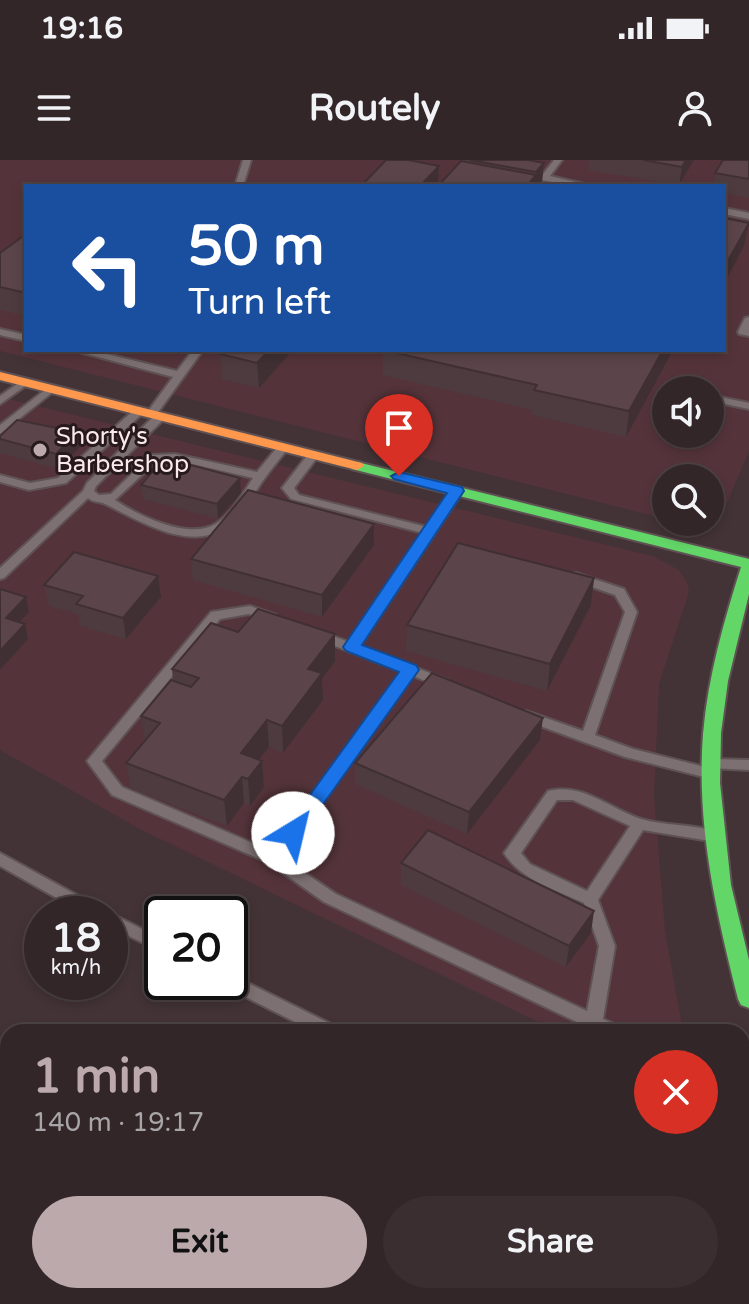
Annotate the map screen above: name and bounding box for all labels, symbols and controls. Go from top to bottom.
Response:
text: 19:16 [40,10,123,47]
icon: menu [32,86,76,130]
icon: person [673,86,717,130]
text: Routely [309,87,440,130]
text: 50 m [188,213,324,280]
icon: left [56,216,160,320]
text: Turn left [188,281,331,324]
map controls [652,376,724,536]
button: sound [652,376,724,448]
pin [365,394,433,476]
icon: arrive [377,406,421,450]
place label: Shorty's Barbershop [56,422,189,479]
marker: Shorty's Barbershop [31,441,49,459]
button: search [652,464,724,536]
position arrow [251,791,335,875]
speed limit sign: 20 [144,896,248,1000]
text: 18 [51,914,101,962]
text: km/h [51,956,101,980]
text: 1 min [32,1048,160,1106]
button: close [634,1050,718,1134]
text: 140 m · 19:17 [32,1107,204,1138]
button: Exit [32,1196,367,1288]
button: Share [383,1196,718,1288]

